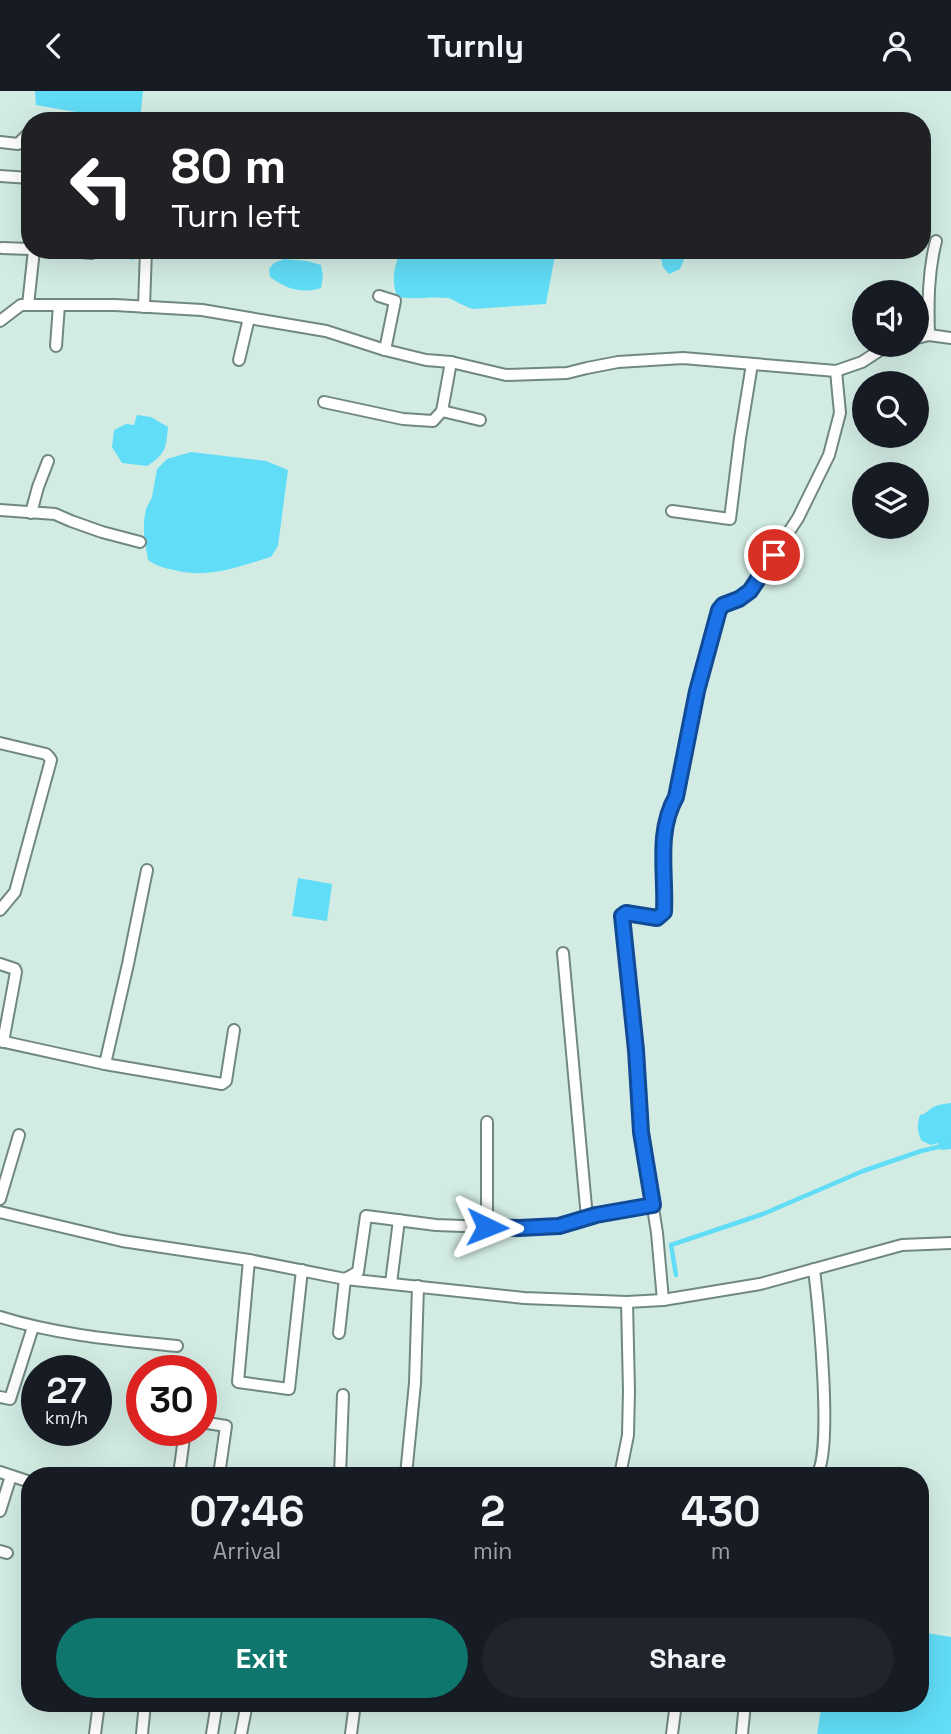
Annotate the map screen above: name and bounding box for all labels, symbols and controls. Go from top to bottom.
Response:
text: Turnly [427,26,524,66]
icon: back [35,27,73,65]
icon: person [878,27,916,65]
text: 80 m [171,135,286,197]
icon: left [56,140,147,231]
text: Turn left [171,196,301,236]
map controls [852,280,929,539]
button: sound [852,280,929,357]
button: search [852,371,929,448]
button: layers [852,462,929,539]
pin [744,525,804,585]
icon: arrive [755,536,793,574]
position arrow [450,1190,524,1264]
speed limit sign: 30 [126,1355,217,1446]
text: 27 [47,1369,86,1413]
text: km/h [45,1406,88,1429]
text: 07:46 [190,1485,304,1538]
text: 2 [480,1485,505,1538]
text: 430 [681,1485,760,1538]
text: Arrival [213,1536,281,1566]
text: min [473,1536,512,1566]
text: m [711,1536,731,1566]
button: Exit [56,1618,468,1698]
button: Share [482,1618,894,1698]

